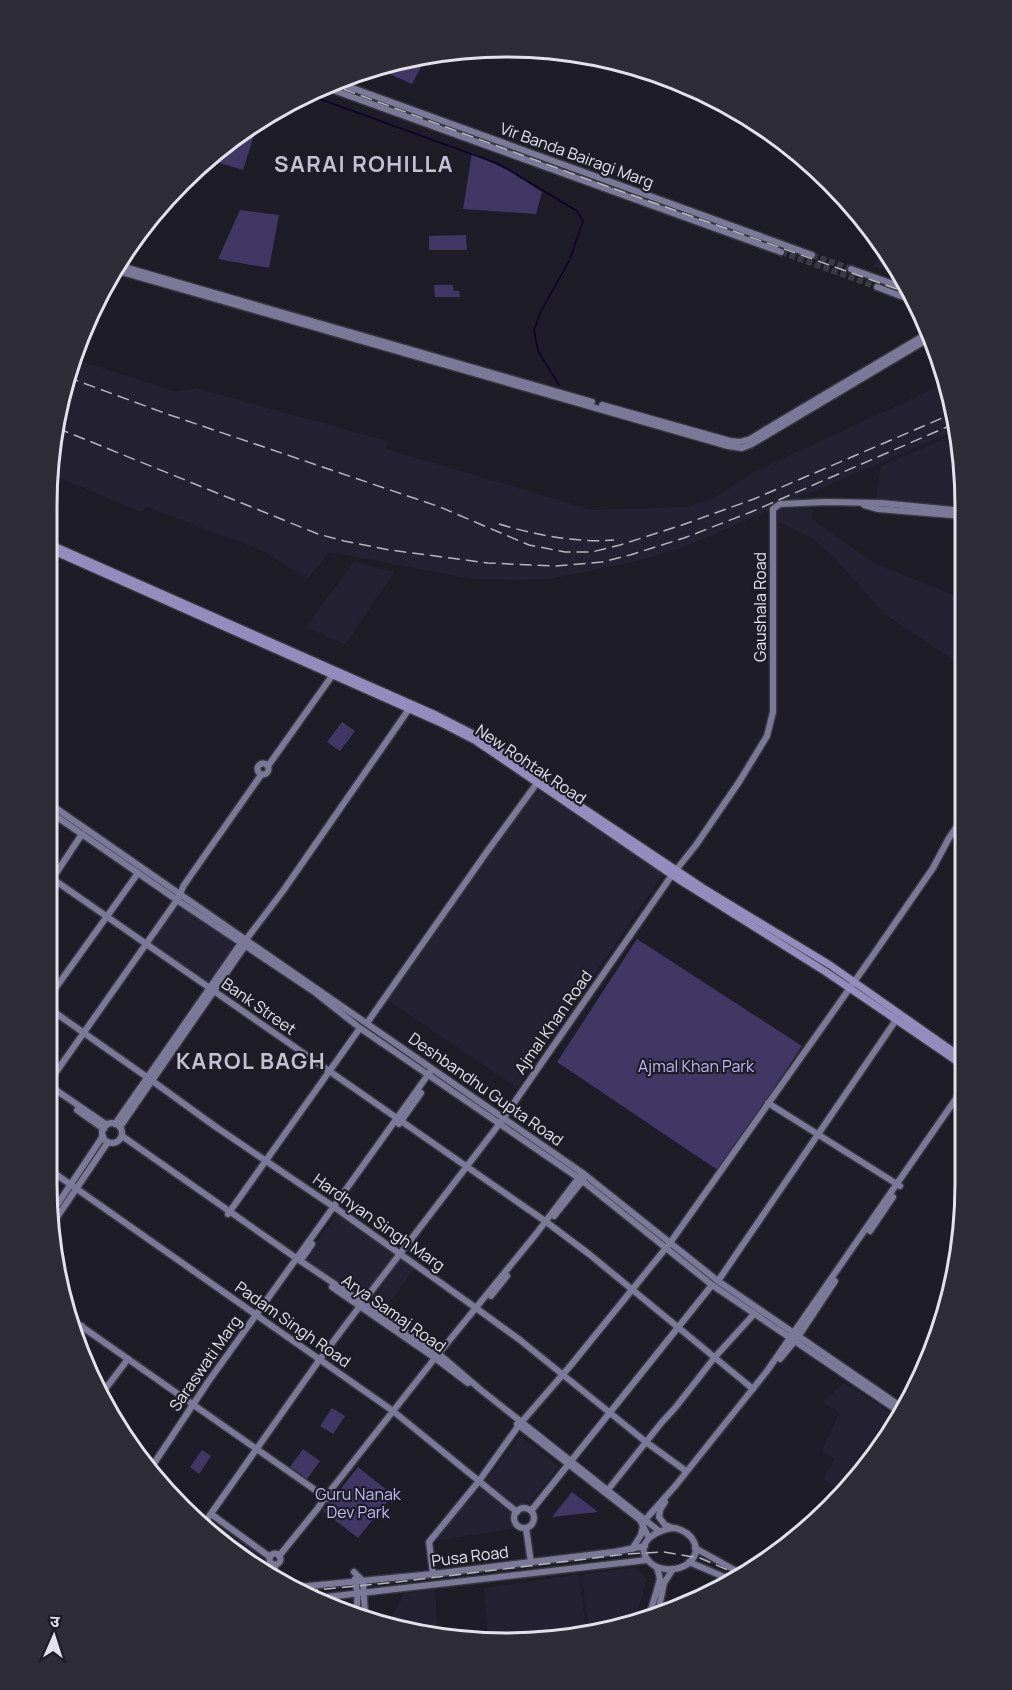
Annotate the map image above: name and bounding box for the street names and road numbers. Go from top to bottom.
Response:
street label: Vir Banda Bairagi Marg [497,117,657,193]
street label: Gaushala Road [749,552,771,662]
street label: New Rohtak Road [471,719,591,809]
street label: Ajmal Khan Road [509,966,597,1078]
street label: Bank Street [217,972,301,1040]
street label: Deshbandhu Gupta Road [404,1027,568,1151]
street label: Hardhyan Singh Marg [309,1168,449,1276]
street label: Arya Samaj Road [338,1269,450,1357]
street label: Padam Singh Road [231,1276,355,1372]
street label: Saraswati Marg [164,1311,246,1415]
street label: Pusa Road [430,1540,510,1572]

